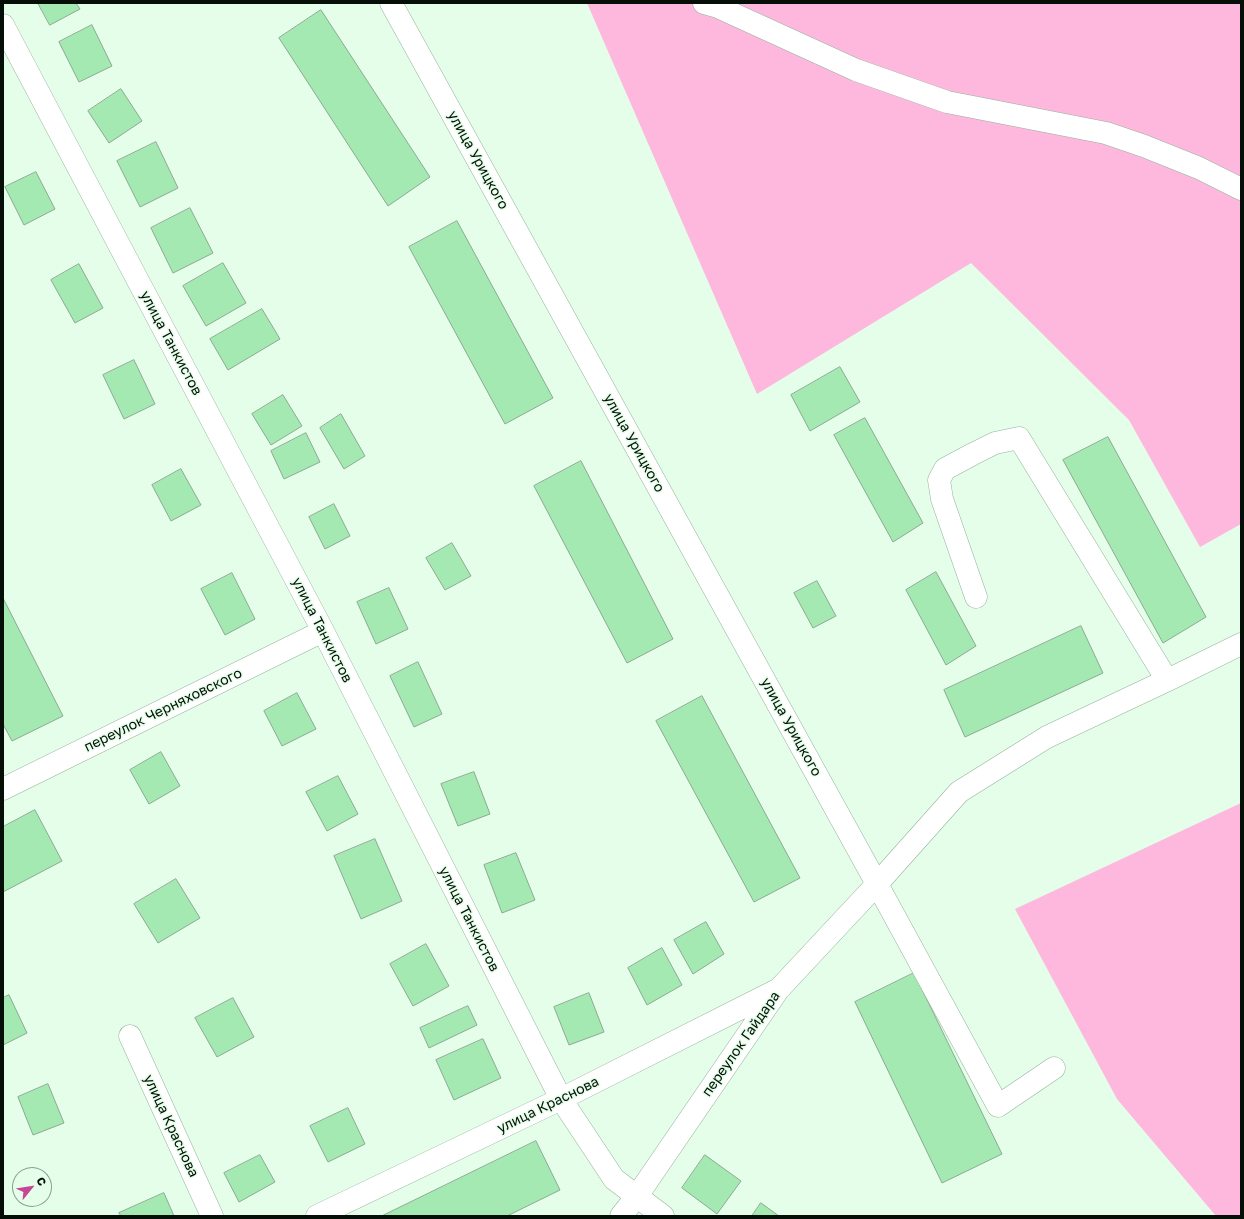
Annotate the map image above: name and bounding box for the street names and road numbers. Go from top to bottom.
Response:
street label: улица Урицкого [444,108,512,212]
street label: улица Танкистов [136,288,206,398]
street label: улица Урицкого [600,391,668,495]
street label: улица Танкистов [288,575,356,685]
street label: переулок Черняховского [81,664,245,756]
street label: улица Урицкого [757,675,825,779]
street label: улица Танкистов [435,864,503,974]
street label: переулок Гайдара [698,988,784,1100]
street label: улица Краснова [140,1072,202,1180]
street label: улица Краснова [494,1073,602,1137]

